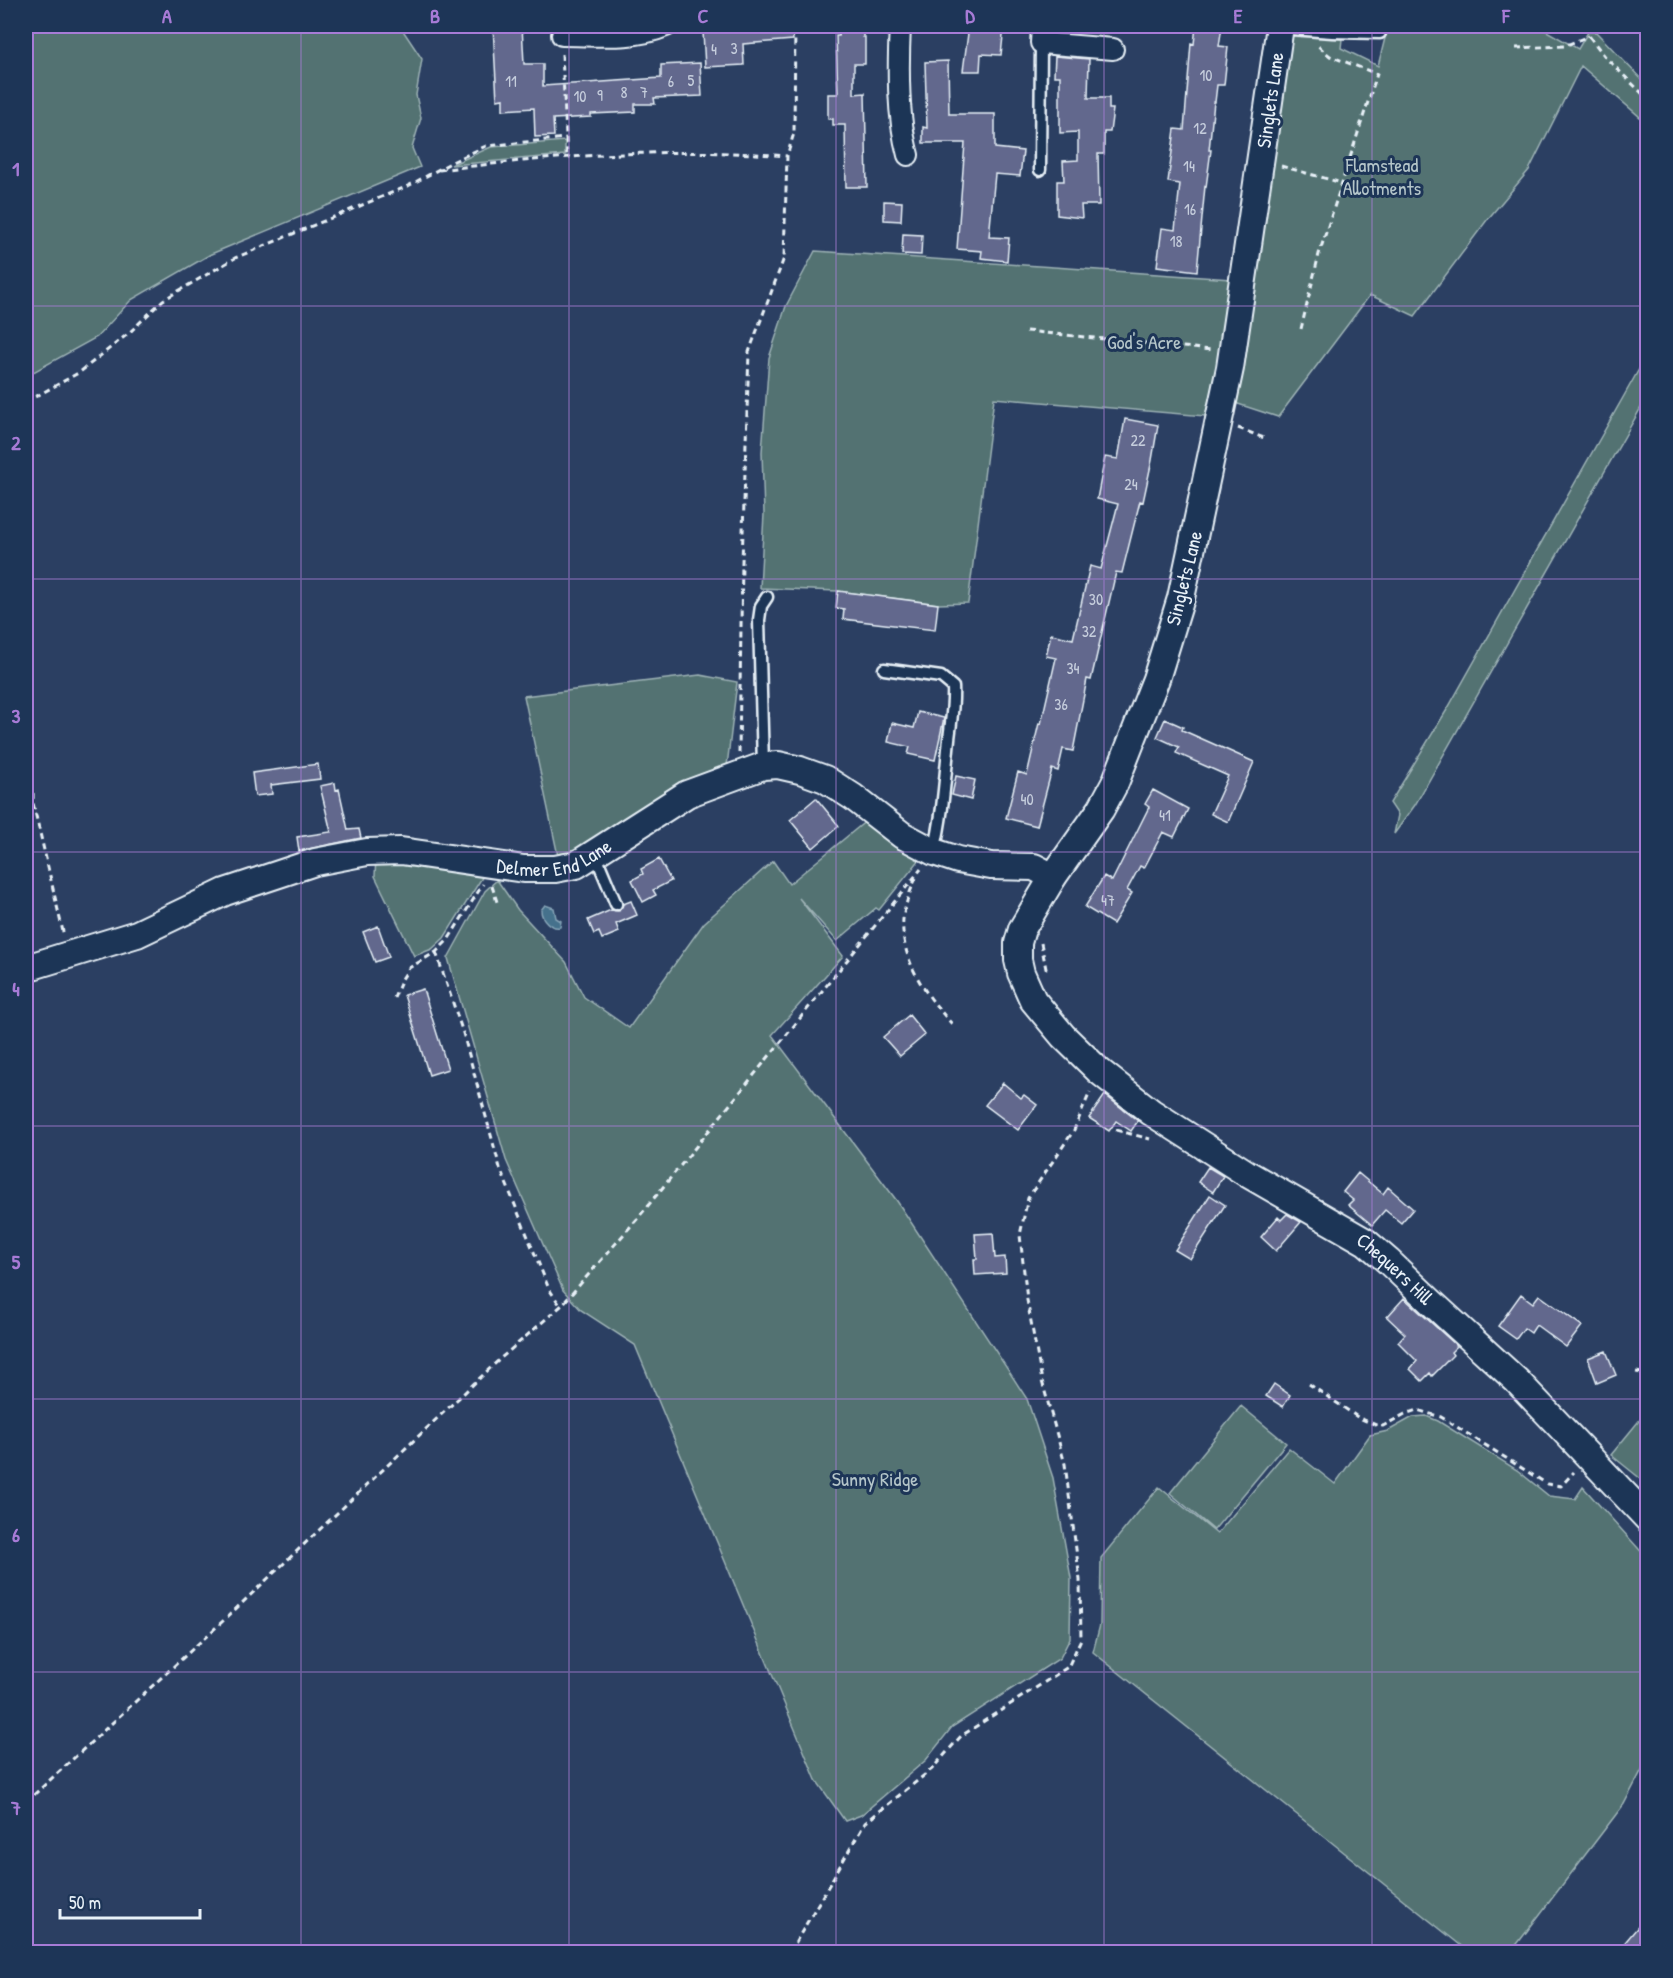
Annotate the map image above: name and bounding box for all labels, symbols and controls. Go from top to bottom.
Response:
text: A [162,2,172,29]
text: B [430,2,440,29]
text: C [698,2,709,29]
text: D [965,2,975,29]
text: E [1234,2,1243,29]
text: F [1501,2,1511,29]
house number: 3 [730,37,738,59]
house number: 4 [711,38,717,60]
street label: Singlets Lane [1249,50,1290,150]
house number: 10 [1200,64,1212,86]
house number: 5 [688,69,695,91]
house number: 11 [505,70,517,92]
house number: 6 [668,70,674,92]
house number: 8 [621,81,628,103]
house number: 7 [640,81,648,103]
house number: 9 [597,84,603,106]
house number: 10 [574,85,586,107]
house number: 12 [1193,117,1207,139]
park label: Flamstead Allotments [1343,151,1422,201]
text: 1 [12,155,20,182]
house number: 14 [1183,155,1195,177]
house number: 16 [1184,198,1196,220]
house number: 18 [1170,230,1182,252]
park label: God's Acre [1107,328,1181,355]
text: 2 [11,429,21,456]
house number: 22 [1131,429,1146,451]
house number: 24 [1124,473,1138,495]
street label: Singlets Lane [1159,528,1208,628]
house number: 30 [1089,588,1103,610]
house number: 32 [1082,620,1097,642]
house number: 34 [1066,657,1080,679]
house number: 36 [1054,693,1068,715]
text: 3 [12,702,21,729]
house number: 40 [1020,788,1034,810]
house number: 41 [1159,804,1171,826]
street label: Delmer End Lane [495,832,616,882]
house number: 47 [1101,889,1115,911]
text: 4 [12,975,20,1002]
street label: Chequers Hill [1352,1226,1440,1311]
text: 5 [12,1248,21,1275]
park label: Sunny Ridge [832,1465,918,1492]
text: 6 [12,1521,20,1548]
text: 7 [10,1794,21,1821]
scale bar [60,1882,200,1920]
text: 50 m [69,1890,101,1915]

